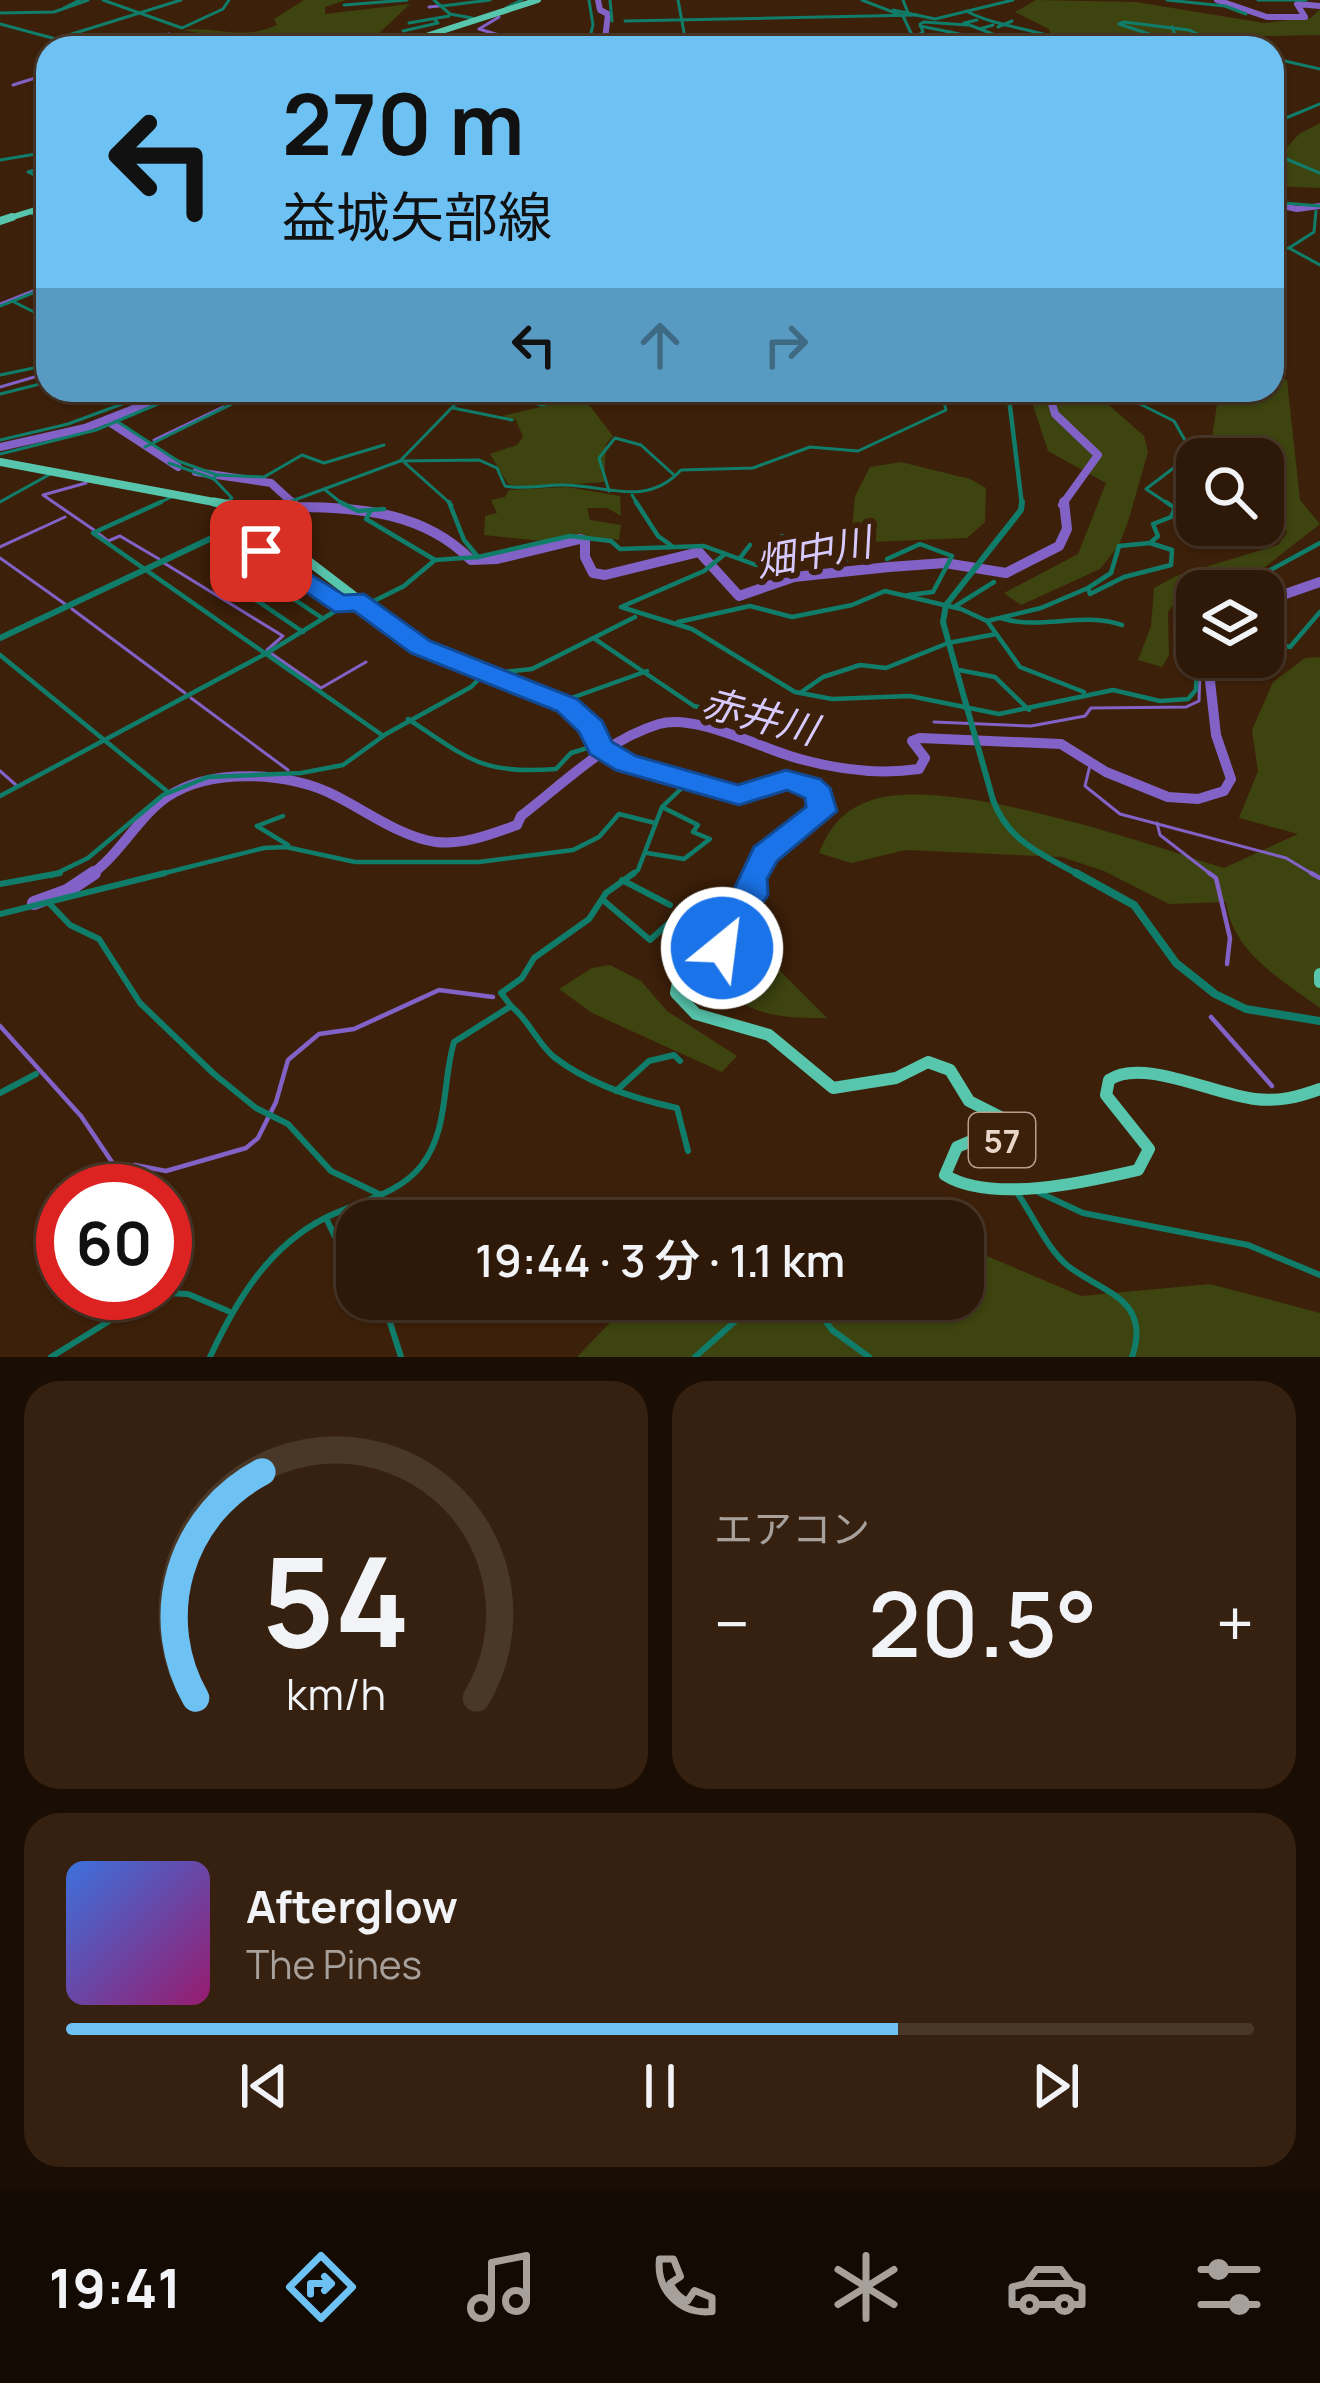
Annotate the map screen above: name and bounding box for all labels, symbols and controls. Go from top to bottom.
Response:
text: 270 m [282,65,524,180]
icon: left [84,84,240,240]
text: 益城矢部線 [282,179,552,253]
icon: left [501,312,567,378]
icon: ahead [627,312,693,378]
icon: right [753,312,819,378]
map controls [1176,438,1284,678]
button: search [1176,438,1284,546]
pin [210,500,312,602]
water label: 畑中川 [750,513,879,589]
icon: arrive [228,518,294,584]
button: layers [1176,570,1284,678]
water label: 赤井川 [696,674,827,757]
position arrow [659,885,785,1011]
road number: 57 [969,1113,1035,1167]
speed limit sign: 60 [36,1164,192,1320]
text: 19:44 · 3 分 · 1.1 km [475,1229,845,1291]
text: エアコン [714,1501,870,1555]
text: 54 [261,1514,411,1684]
text: 20.5° [868,1561,1098,1684]
text: − [714,1578,750,1668]
text: + [1216,1578,1254,1668]
text: km/h [286,1664,386,1723]
text: Afterglow [246,1875,458,1937]
text: The Pines [246,1937,422,1991]
icon: previous [231,2053,297,2119]
icon: pause [627,2053,693,2119]
icon: next [1023,2053,1089,2119]
icon: directions [279,2245,363,2329]
icon: music [460,2245,544,2329]
icon: phone [642,2245,726,2329]
icon: climate [824,2245,908,2329]
icon: car [1005,2245,1089,2329]
icon: filters [1187,2245,1271,2329]
text: 19:41 [49,2250,181,2324]

